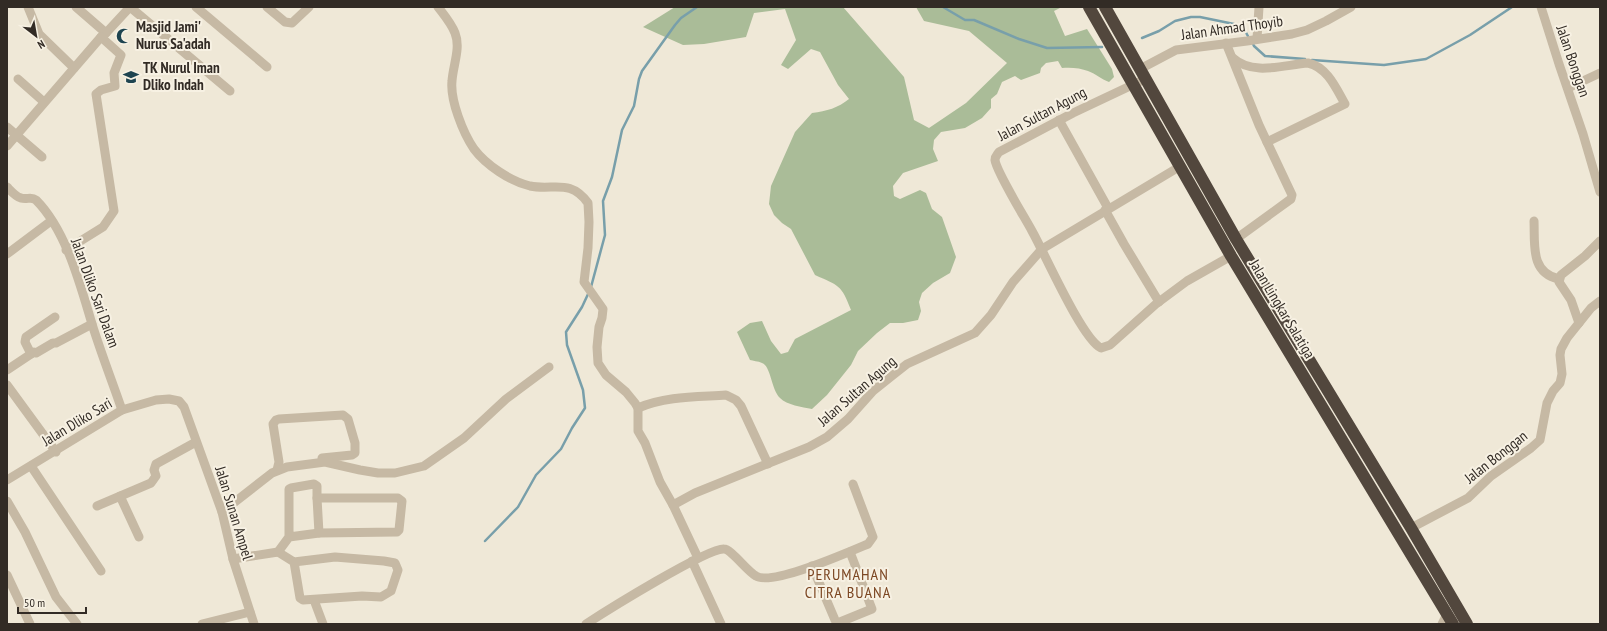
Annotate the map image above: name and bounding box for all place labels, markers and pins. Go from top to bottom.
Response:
place label: Masjid Jami' Nurus Sa'adah [136,17,211,53]
mosque icon: Masjid Jami' Nurus Sa'adah [115,27,133,45]
place label: TK Nurul Iman Dliko Indah [143,58,220,94]
school or university icon: TK Nurul Iman Dliko Indah [122,68,140,86]

